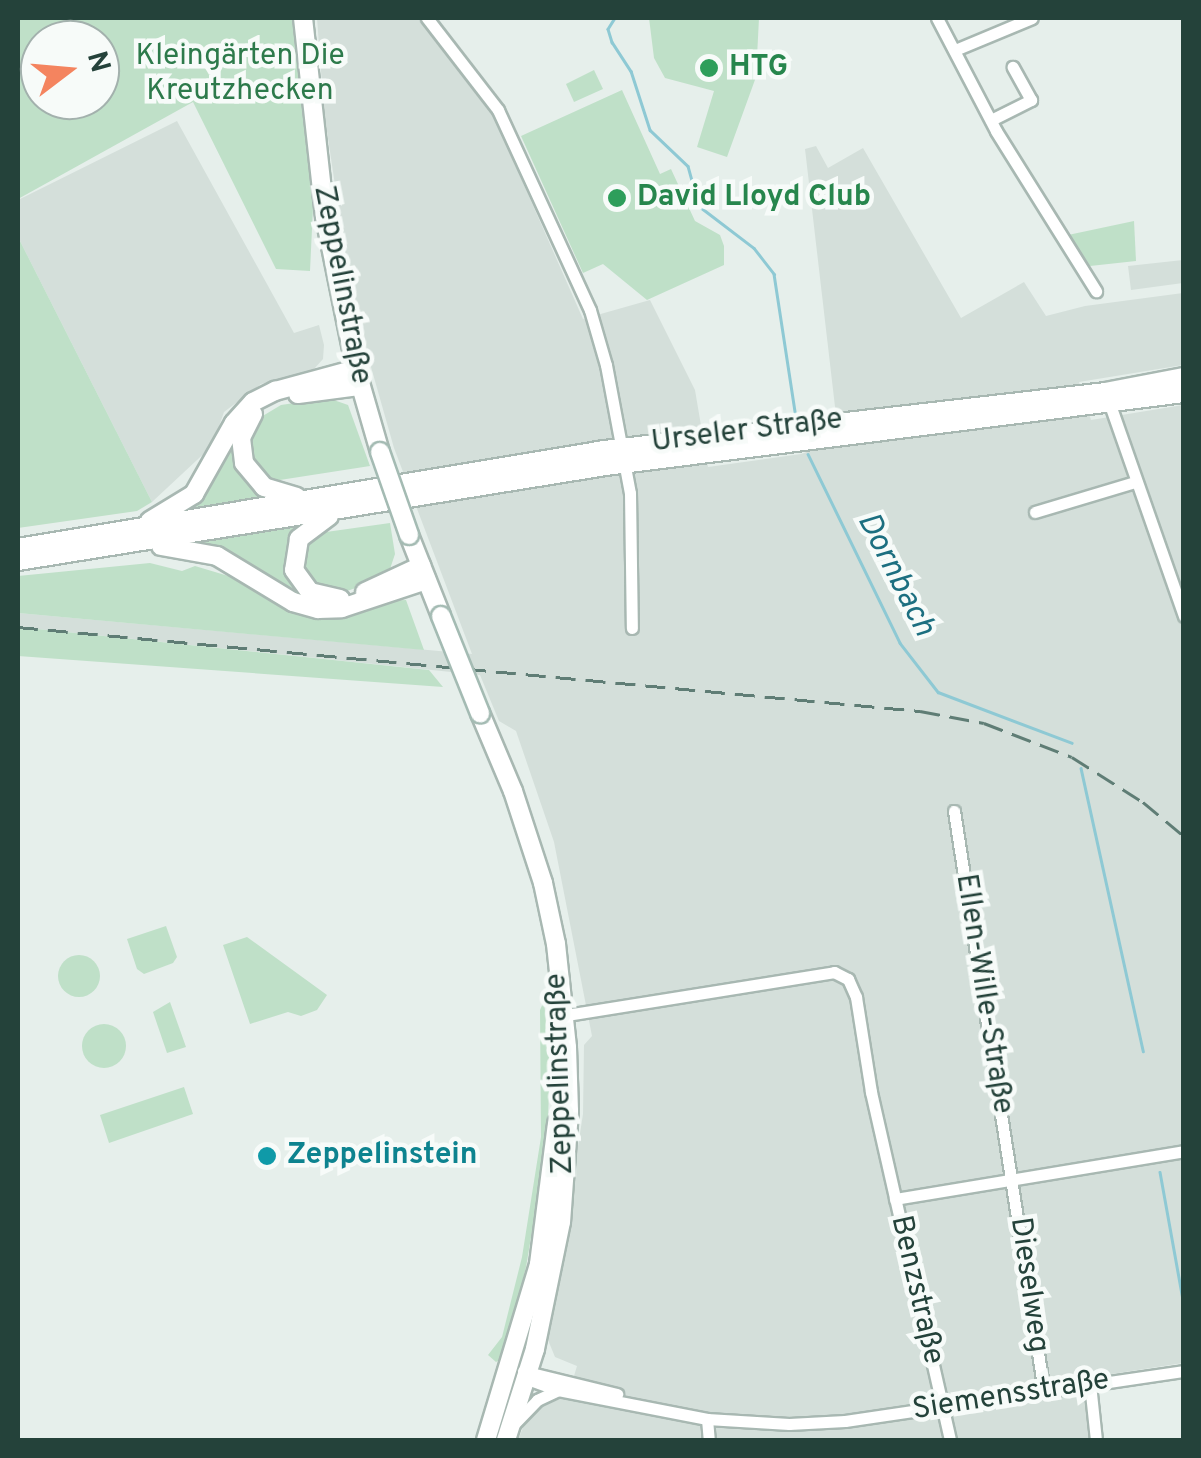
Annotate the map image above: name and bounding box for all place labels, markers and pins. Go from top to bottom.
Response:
place label: HTG [729,50,788,86]
marker: HTG [698,57,720,79]
place label: David Lloyd Club [637,180,871,216]
marker: David Lloyd Club [606,187,628,209]
place label: Zeppelinstein [287,1138,478,1174]
marker: Zeppelinstein [256,1145,278,1167]

